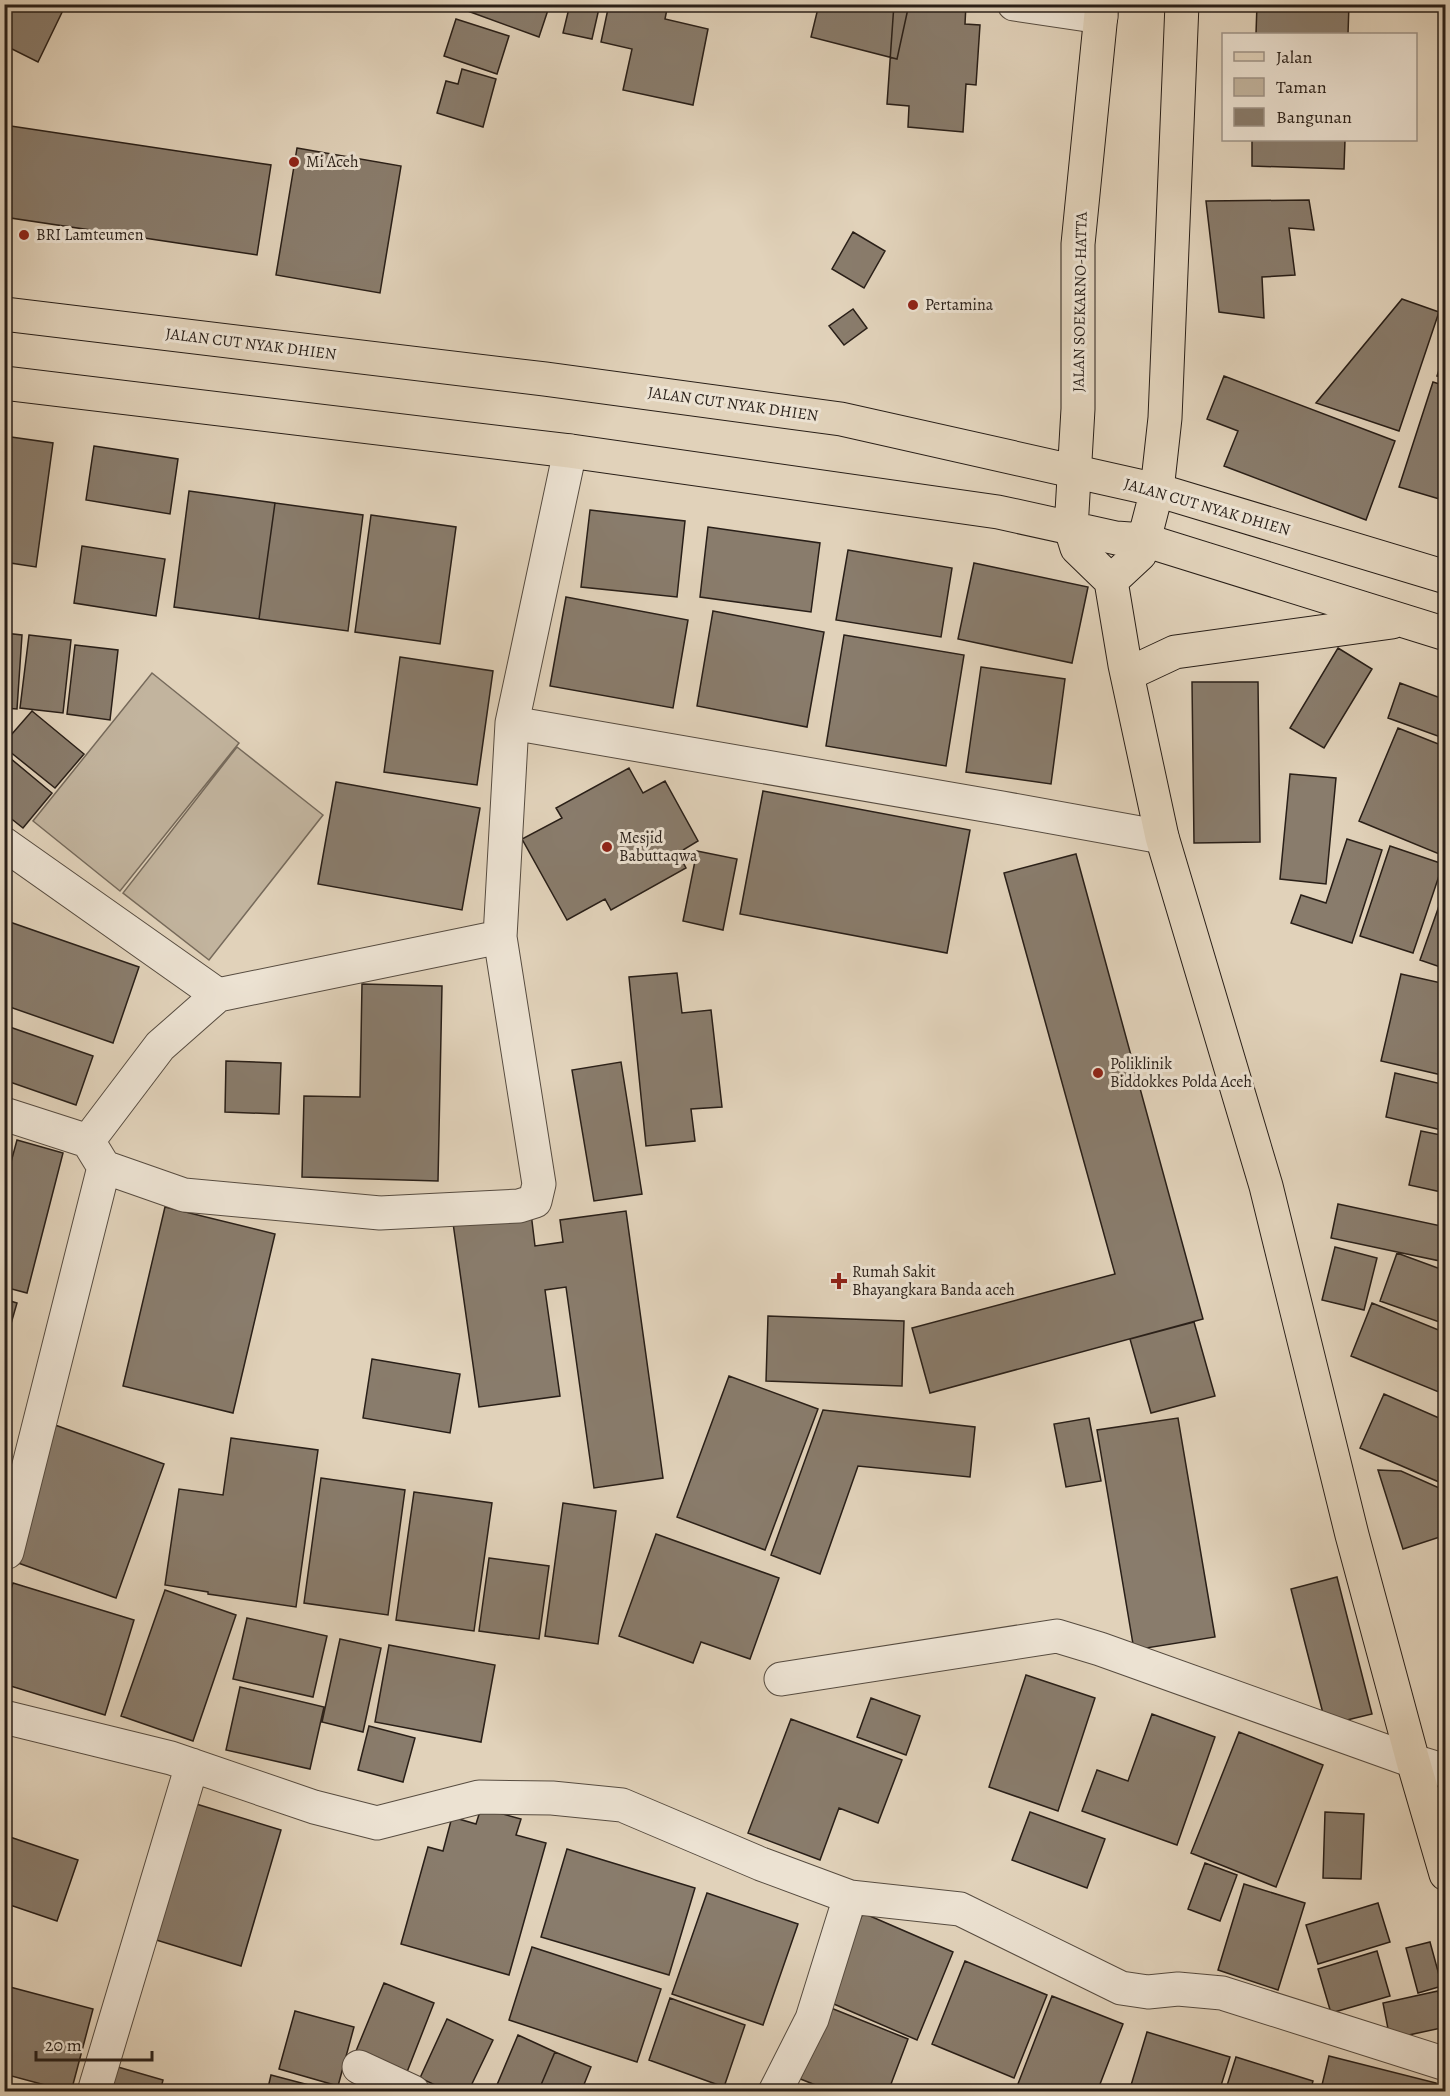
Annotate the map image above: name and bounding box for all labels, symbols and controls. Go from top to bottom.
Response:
legend [1222,33,1417,141]
text: Jalan [1276,45,1313,69]
text: Taman [1276,75,1327,99]
text: Bangunan [1276,105,1352,129]
place label: Mi Aceh [306,151,359,173]
marker: Mi Aceh [287,155,301,169]
street label: JALAN SOEKARNO-HATTA [1067,211,1093,392]
place label: BRI Lamteumen [36,224,144,246]
marker: BRI Lamteumen [17,228,31,242]
place label: Pertamina [925,294,994,316]
marker: Pertamina [906,298,920,312]
street label: JALAN CUT NYAK DHIEN [164,323,338,365]
street label: JALAN CUT NYAK DHIEN [646,381,820,427]
street label: JALAN CUT NYAK DHIEN [1121,473,1293,541]
place label: Mesjid Babuttaqwa [619,827,698,867]
marker: Mesjid Babuttaqwa [600,840,614,854]
place label: Poliklinik Biddokkes Polda Aceh [1110,1053,1252,1093]
marker: Poliklinik Biddokkes Polda Aceh [1091,1066,1105,1080]
place label: Rumah Sakit Bhayangkara Banda aceh [852,1261,1015,1301]
marker: Rumah Sakit Bhayangkara Banda aceh [830,1272,848,1290]
scale bar [36,2024,152,2062]
text: 20 m [45,2033,82,2057]

